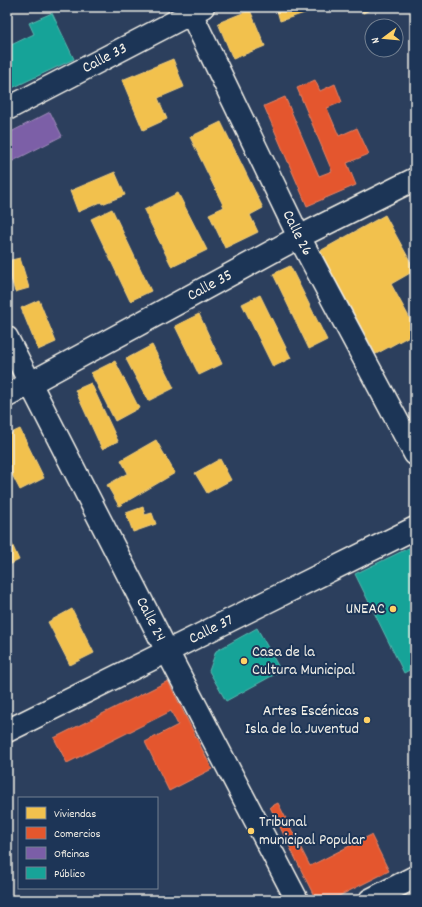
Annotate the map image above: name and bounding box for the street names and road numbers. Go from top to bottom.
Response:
street label: Calle 33 [78,37,131,79]
street label: Calle 26 [276,206,319,260]
street label: Calle 35 [183,264,237,307]
street label: Calle 24 [130,593,172,646]
street label: Calle 37 [185,609,237,650]

